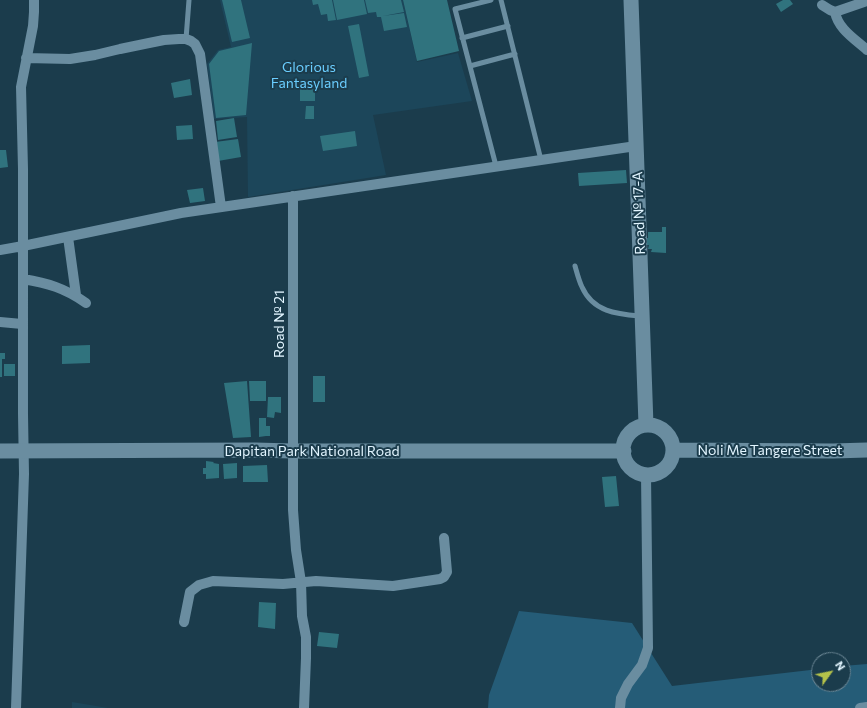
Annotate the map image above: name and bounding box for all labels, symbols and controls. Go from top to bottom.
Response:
park label: Glorious Fantasyland [271,59,347,92]
street label: Road № 17-A [629,171,649,255]
street label: Road № 21 [271,290,287,358]
street label: Noli Me Tangere Street [697,442,843,458]
street label: Dapitan Park National Road [224,443,400,459]
north arrow [811,652,851,692]
text: N [833,659,848,673]

